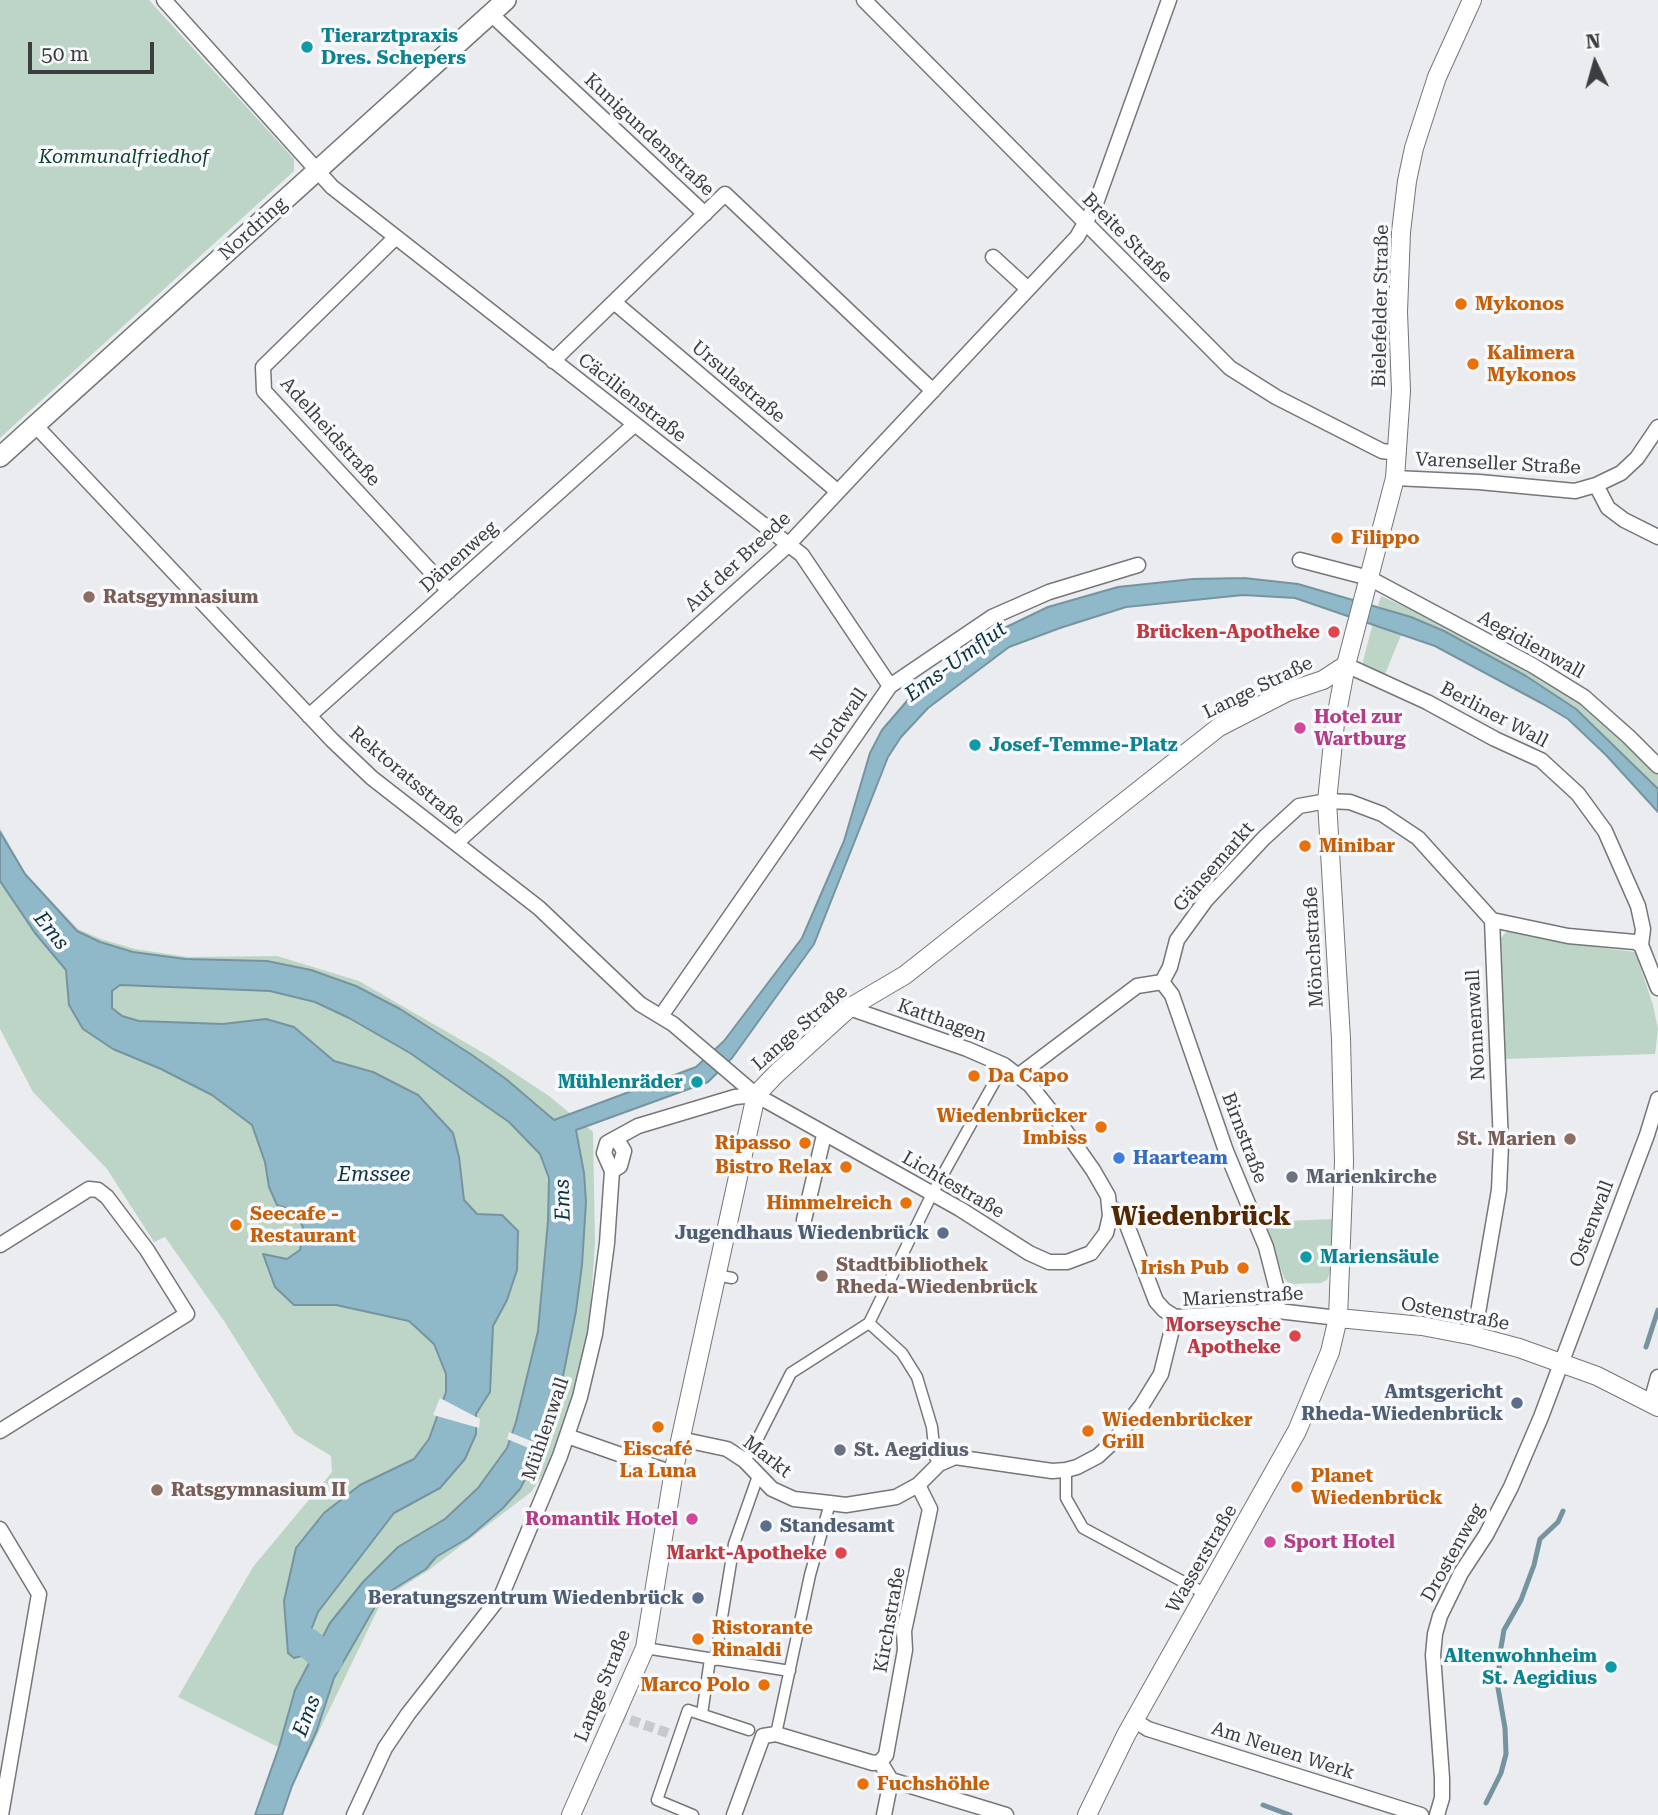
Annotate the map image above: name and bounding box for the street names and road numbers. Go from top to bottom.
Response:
street label: Kunigundenstraße [579,69,719,201]
street label: Breite Straße [1077,188,1177,288]
street label: Nordring [214,193,292,265]
street label: Bielefelder Straße [1368,224,1394,388]
street label: Ursulastraße [686,336,790,428]
street label: Cäcilienstraße [573,349,691,447]
street label: Adelheidstraße [275,373,385,491]
street label: Varenseller Straße [1415,448,1581,480]
street label: Auf der Breede [680,507,796,617]
street label: Dänenweg [416,516,502,598]
street label: Aegidienwall [1474,606,1588,684]
street label: Lange Straße [1199,652,1317,724]
street label: Berliner Wall [1436,677,1552,753]
street label: Nordwall [806,684,872,766]
street label: Rektoratsstraße [345,722,469,832]
street label: Gänsemarkt [1169,817,1259,917]
street label: Mönchstraße [1299,886,1329,1008]
street label: Nonnenwall [1462,969,1490,1081]
street label: Lange Straße [748,980,852,1076]
street label: Katthagen [894,994,990,1048]
street label: Birnstraße [1216,1089,1272,1187]
street label: Lichtestraße [898,1147,1008,1223]
street label: Ostenwall [1565,1177,1619,1271]
street label: Marienstraße [1182,1282,1304,1312]
street label: Ostenstraße [1399,1292,1511,1336]
street label: Mühlenwall [518,1374,574,1484]
street label: Markt [738,1431,796,1483]
street label: Drostenweg [1417,1500,1489,1606]
street label: Wasserstraße [1162,1501,1242,1617]
street label: Kirchstraße [870,1565,910,1675]
street label: Lange Straße [570,1627,636,1745]
street label: Am Neuen Werk [1209,1717,1357,1785]

